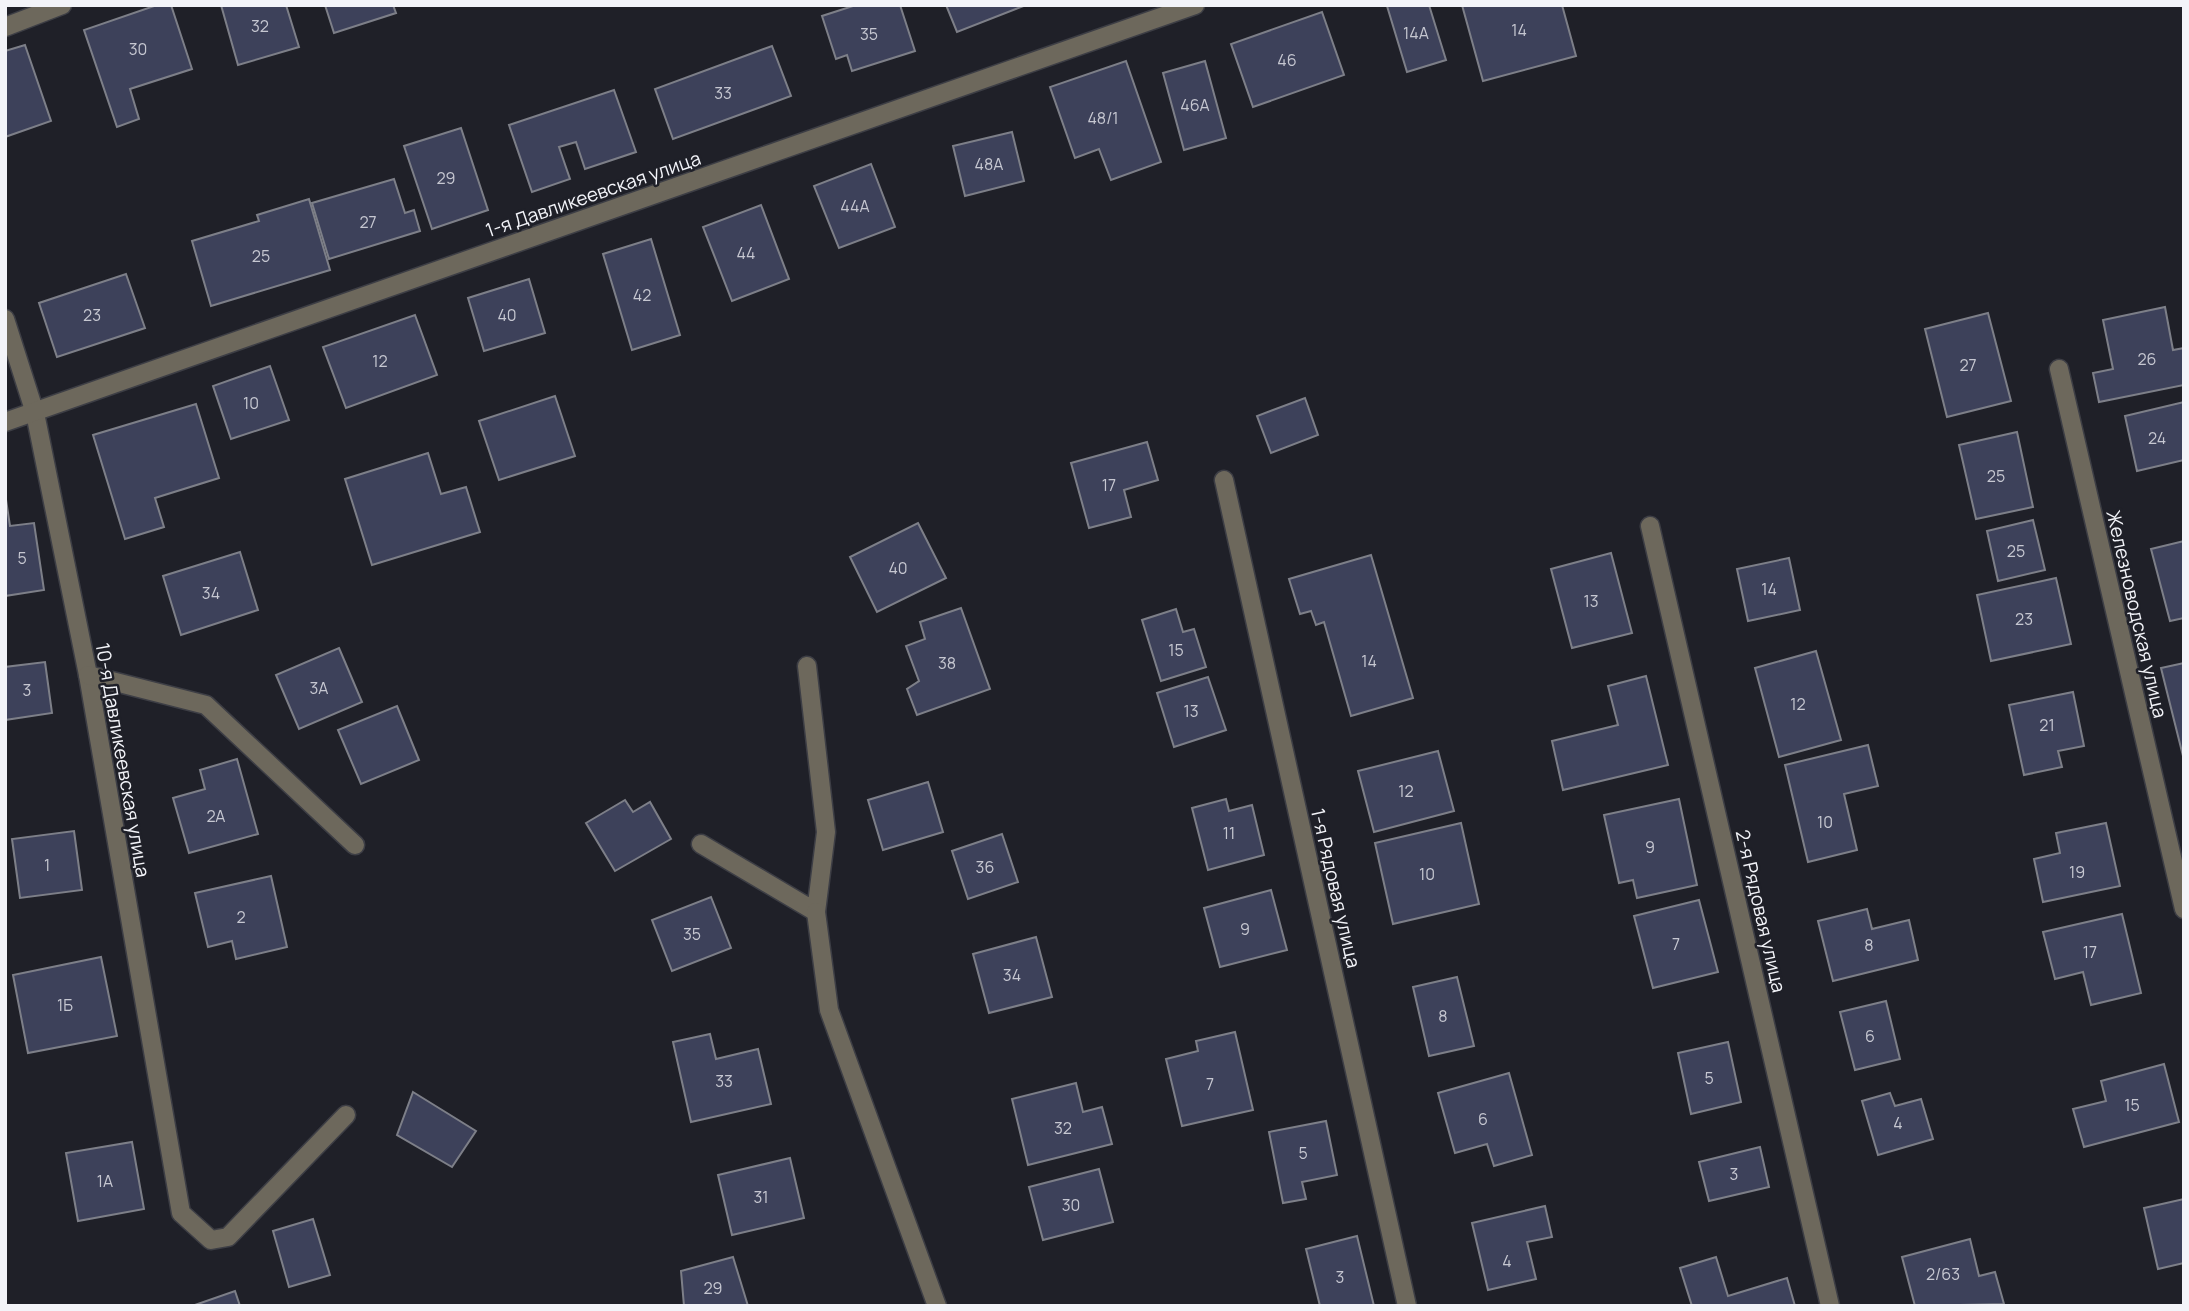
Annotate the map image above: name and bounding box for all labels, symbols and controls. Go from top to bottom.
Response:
house number: 32 [251,15,269,37]
house number: 14 [1511,19,1527,41]
house number: 14А [1403,22,1429,44]
house number: 35 [860,23,878,45]
house number: 30 [129,38,147,60]
house number: 46 [1277,49,1297,71]
house number: 33 [714,82,732,104]
house number: 46А [1180,94,1210,116]
house number: 48/1 [1087,107,1119,129]
street label: 1-я Давликеевская улица [482,145,704,243]
house number: 48А [975,153,1003,175]
house number: 29 [436,167,456,189]
house number: 44А [840,195,870,217]
house number: 27 [359,211,377,233]
house number: 44 [736,242,756,264]
house number: 25 [252,245,270,267]
house number: 42 [633,284,651,306]
house number: 23 [83,304,101,326]
house number: 40 [497,304,517,326]
house number: 26 [2137,348,2157,370]
house number: 12 [372,350,388,372]
house number: 27 [1959,354,1977,376]
house number: 10 [243,392,259,414]
house number: 24 [2148,427,2166,449]
house number: 25 [1987,465,2005,487]
house number: 17 [1102,474,1116,496]
street label: Железноводская улица [2100,508,2174,720]
house number: 25 [2007,540,2025,562]
house number: 5 [17,547,27,569]
house number: 40 [888,557,908,579]
house number: 14 [1761,578,1777,600]
house number: 34 [202,582,220,604]
house number: 13 [1583,590,1599,612]
house number: 23 [2015,608,2033,630]
house number: 15 [1168,639,1184,661]
street label: 10-я Давликеевская улица [90,641,156,879]
house number: 14 [1361,650,1377,672]
house number: 38 [938,652,956,674]
house number: 3А [310,677,328,699]
house number: 3 [23,679,31,701]
house number: 12 [1790,693,1806,715]
house number: 13 [1183,700,1199,722]
house number: 21 [2039,714,2055,736]
house number: 12 [1398,780,1414,802]
house number: 2А [207,805,225,827]
street label: 1-я Рядовая улица [1305,806,1367,970]
house number: 10 [1817,811,1833,833]
house number: 11 [1223,822,1235,844]
street label: 2-я Рядовая улица [1730,827,1792,995]
house number: 9 [1645,836,1655,858]
house number: 1 [44,854,50,876]
house number: 36 [976,856,994,878]
house number: 19 [2069,861,2085,883]
house number: 10 [1419,863,1435,885]
house number: 2 [236,906,246,928]
house number: 9 [1240,918,1250,940]
house number: 35 [683,923,701,945]
house number: 7 [1672,933,1680,955]
house number: 8 [1864,934,1874,956]
house number: 17 [2083,941,2097,963]
house number: 34 [1003,964,1021,986]
house number: 1Б [57,994,73,1016]
house number: 8 [1438,1005,1448,1027]
house number: 6 [1865,1025,1875,1047]
house number: 5 [1704,1067,1714,1089]
house number: 33 [715,1070,733,1092]
house number: 7 [1206,1073,1214,1095]
house number: 15 [2124,1094,2140,1116]
house number: 6 [1478,1108,1488,1130]
house number: 4 [1893,1112,1903,1134]
house number: 32 [1054,1117,1072,1139]
house number: 5 [1298,1142,1308,1164]
house number: 3 [1730,1163,1738,1185]
house number: 1А [97,1170,113,1192]
house number: 31 [753,1186,769,1208]
house number: 30 [1062,1194,1080,1216]
house number: 4 [1502,1250,1512,1272]
house number: 2/63 [1926,1263,1960,1285]
house number: 3 [1336,1266,1344,1288]
house number: 29 [703,1277,723,1299]

